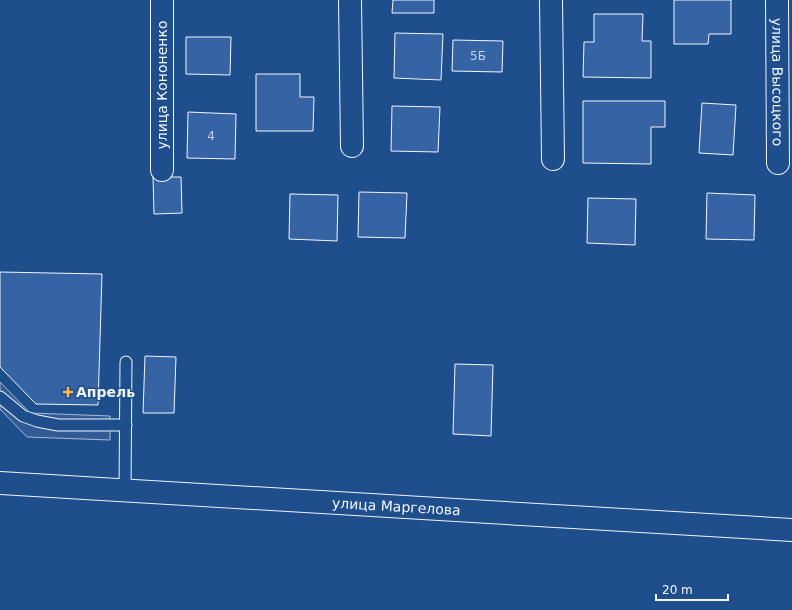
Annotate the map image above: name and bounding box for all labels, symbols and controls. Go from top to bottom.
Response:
street label: улица Высоцкого [769,18,786,146]
street label: улица Кононенко [154,20,170,150]
house number: 5Б [470,49,486,63]
house number: 4 [207,129,215,143]
place label: Апрель [76,384,135,400]
marker: Апрель [63,387,73,397]
street label: улица Маргелова [331,495,461,518]
scale bar [656,576,728,602]
text: 20 m [662,583,693,597]

